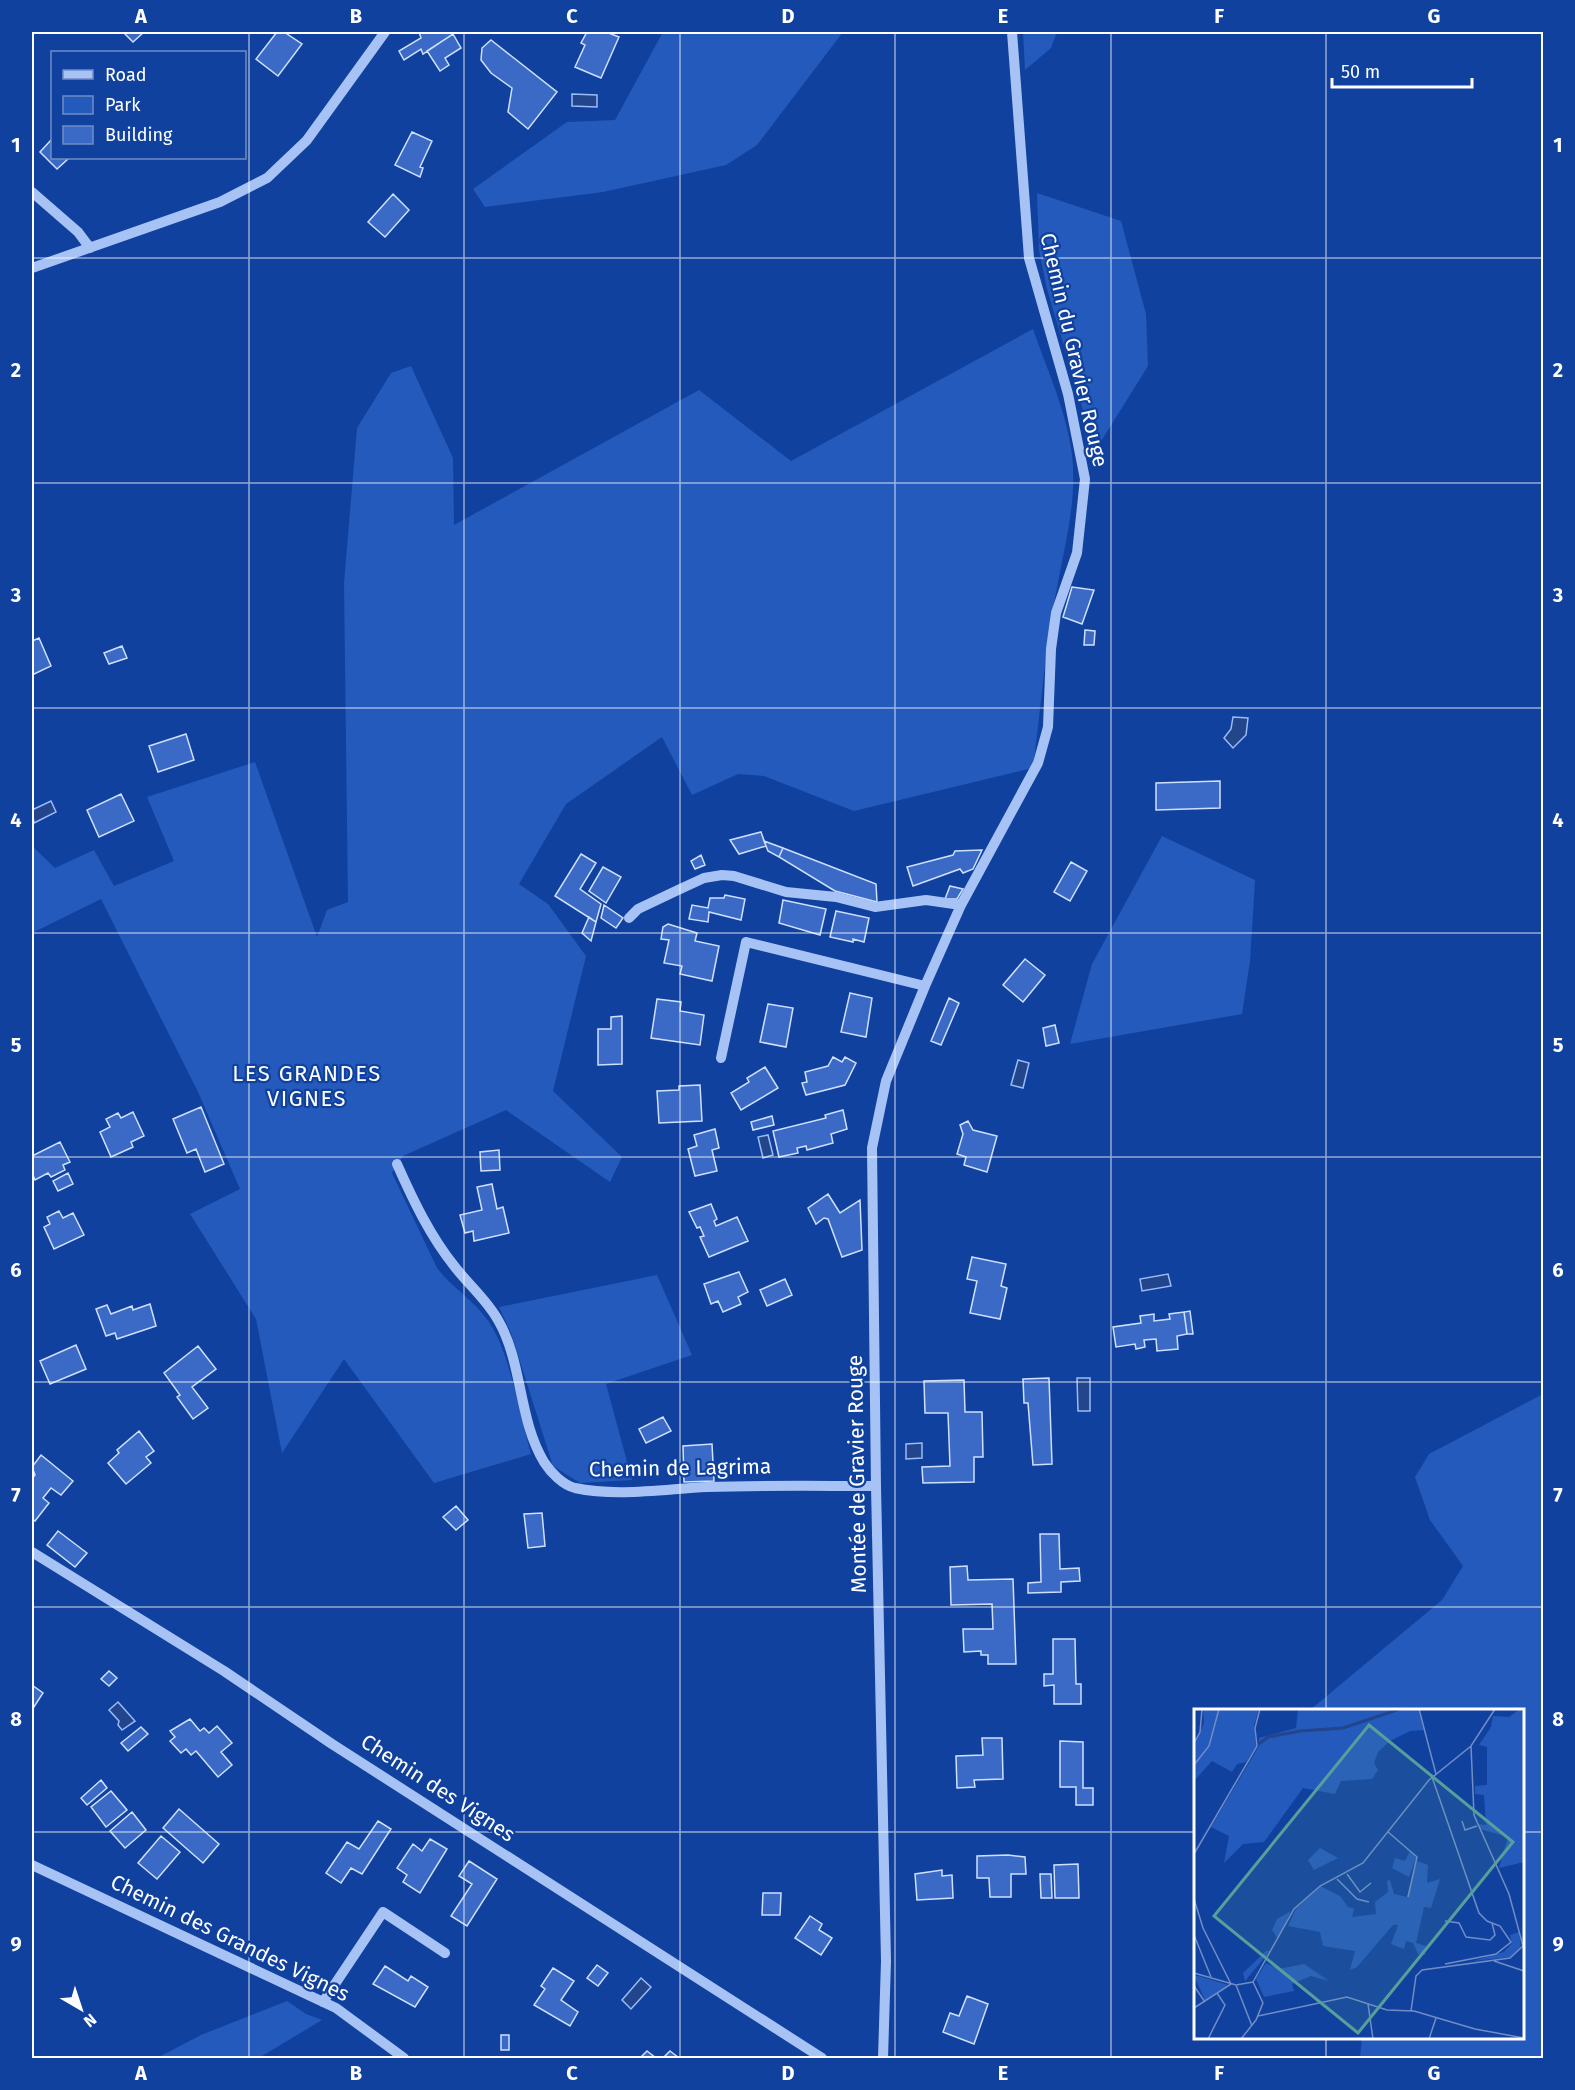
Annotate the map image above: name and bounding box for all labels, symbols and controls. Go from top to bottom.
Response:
text: A [134,4,148,28]
text: B [350,4,362,28]
text: C [566,4,578,28]
text: D [781,4,795,28]
text: E [998,4,1008,28]
text: F [1214,4,1224,28]
text: G [1428,4,1440,28]
legend [51,51,246,159]
scale bar [1332,51,1472,89]
text: 50 m [1341,61,1380,83]
text: Road [105,64,147,86]
text: Park [105,94,141,116]
text: Building [105,124,173,146]
text: 1 [11,133,21,157]
text: 1 [1553,133,1563,157]
street label: Chemin du Gravier Rouge [1034,230,1114,470]
text: 2 [11,358,21,382]
text: 2 [1553,358,1563,382]
text: 3 [10,583,21,607]
text: 3 [1552,583,1563,607]
text: 4 [10,808,22,832]
text: 4 [1552,808,1564,832]
text: 5 [11,1033,22,1057]
text: 5 [1553,1033,1564,1057]
district label: LES GRANDES VIGNES [232,1060,382,1112]
text: 6 [10,1258,22,1282]
text: 6 [1552,1258,1564,1282]
street label: Montée de Gravier Rouge [842,1355,872,1593]
street label: Chemin de Lagrima [589,1453,771,1483]
text: 7 [11,1483,21,1507]
text: 7 [1553,1483,1563,1507]
text: 8 [10,1707,22,1731]
text: 8 [1552,1707,1564,1731]
inset map [1194,1709,1524,2039]
street label: Chemin des Vignes [356,1728,520,1848]
street label: Chemin des Grandes Vignes [106,1869,354,2007]
text: 9 [10,1932,22,1956]
text: 9 [1552,1932,1564,1956]
north arrow [51,1979,111,2039]
text: N [80,2010,100,2031]
text: A [134,2061,148,2085]
text: B [350,2061,362,2085]
text: C [566,2061,578,2085]
text: D [781,2061,795,2085]
text: E [998,2061,1008,2085]
text: F [1214,2061,1224,2085]
text: G [1428,2061,1440,2085]

